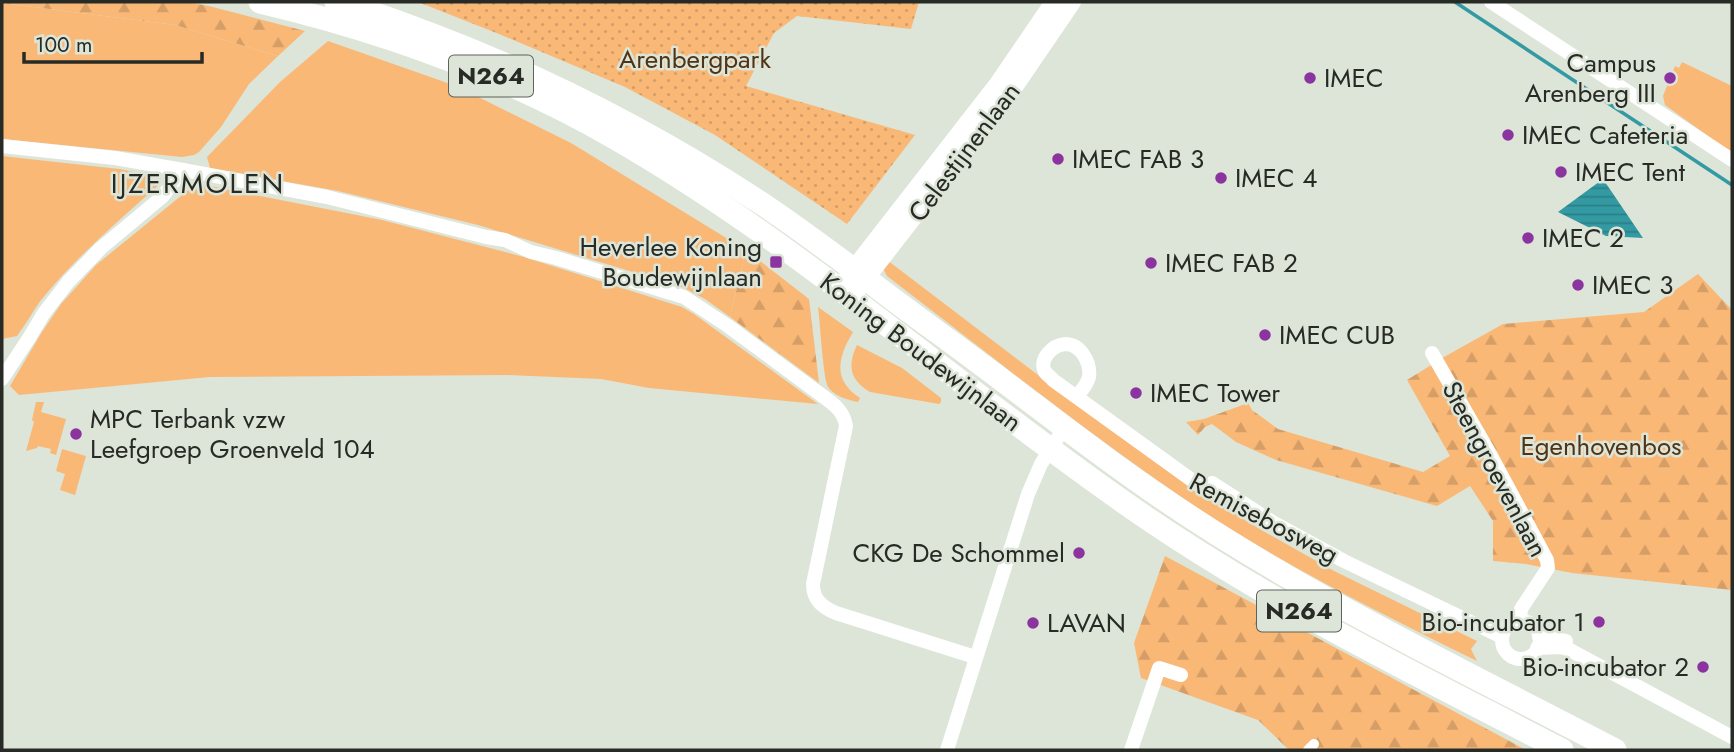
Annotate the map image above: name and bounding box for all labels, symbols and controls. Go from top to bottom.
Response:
scale bar [24,21,203,65]
text: 100 m [35,30,92,60]
park label: Arenbergpark [619,40,772,78]
place label: Campus Arenberg III [1525,44,1656,112]
road number: N264 [449,56,533,96]
place label: IMEC [1324,59,1384,97]
marker: IMEC [1302,70,1318,86]
marker: Campus Arenberg III [1662,70,1678,86]
street label: Celestijnenlaan [899,74,1029,230]
place label: IMEC Cafeteria [1522,116,1688,154]
marker: IMEC Cafeteria [1500,127,1516,143]
place label: IMEC FAB 3 [1072,140,1204,178]
marker: IMEC FAB 3 [1050,151,1066,167]
place label: IMEC Tent [1575,153,1686,191]
place label: IMEC 4 [1235,159,1318,197]
district label: IJZERMOLEN [111,163,285,204]
marker: IMEC Tent [1553,164,1569,180]
marker: IMEC 4 [1213,170,1229,186]
place label: IMEC 2 [1542,219,1624,257]
place label: Heverlee Koning Boudewijnlaan [580,228,762,296]
marker: IMEC 2 [1520,230,1536,246]
place label: IMEC FAB 2 [1165,244,1298,282]
marker: Heverlee Koning Boudewijnlaan [768,254,784,270]
marker: IMEC FAB 2 [1143,255,1159,271]
street label: Koning Boudewijnlaan [812,263,1030,441]
place label: IMEC 3 [1592,266,1674,304]
marker: IMEC 3 [1570,277,1586,293]
place label: IMEC CUB [1279,316,1395,354]
marker: IMEC CUB [1257,327,1273,343]
place label: IMEC Tower [1150,374,1280,412]
street label: Steengroevenlaan [1433,374,1557,564]
marker: IMEC Tower [1128,385,1144,401]
place label: MPC Terbank vzw Leefgroep Groenveld 104 [90,400,375,468]
marker: MPC Terbank vzw Leefgroep Groenveld 104 [68,426,84,442]
park label: Egenhovenbos [1520,427,1682,465]
street label: Remisebosweg [1183,463,1345,573]
place label: CKG De Schommel [853,534,1065,572]
marker: CKG De Schommel [1071,545,1087,561]
road number: N264 [1257,590,1341,632]
place label: Bio-incubator 1 [1421,603,1585,641]
place label: LAVAN [1047,604,1126,642]
marker: Bio-incubator 1 [1591,614,1607,630]
marker: LAVAN [1025,615,1041,631]
place label: Bio-incubator 2 [1522,648,1689,686]
marker: Bio-incubator 2 [1695,659,1711,675]

